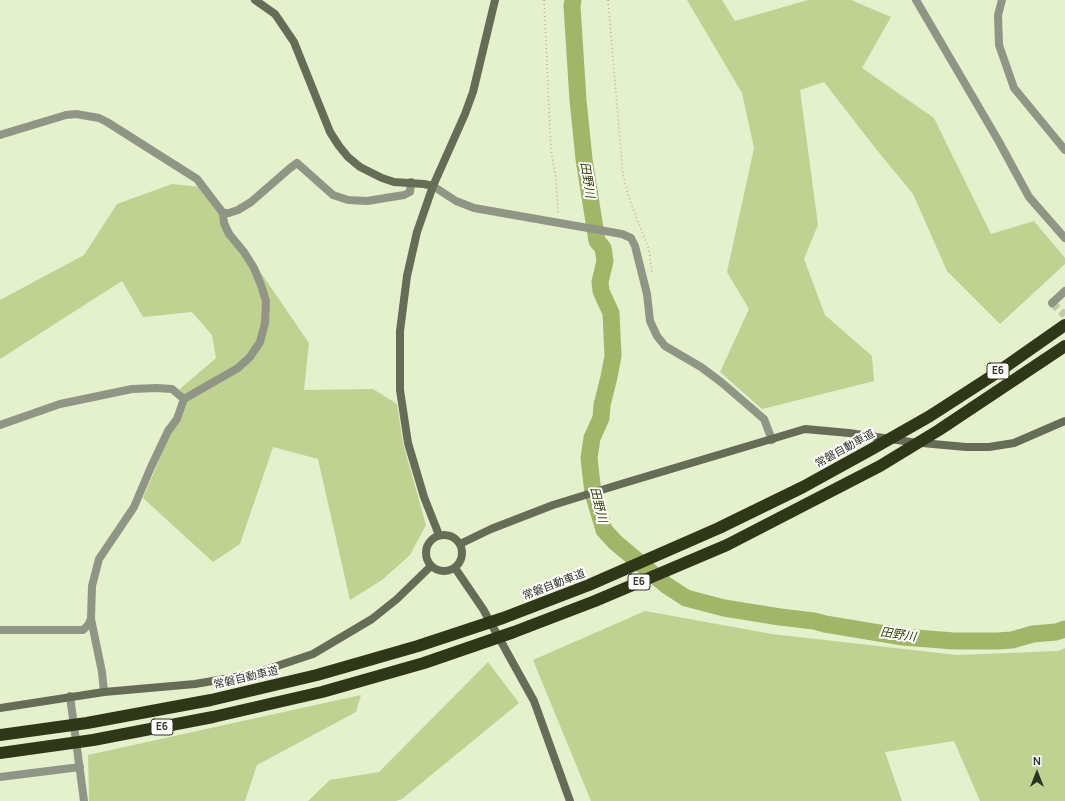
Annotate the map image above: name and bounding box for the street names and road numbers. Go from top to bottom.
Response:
road number: E6 [987,363,1009,379]
street label: 常磐自動車道 [813,427,877,471]
street label: 常磐自動車道 [521,567,587,603]
road number: E6 [628,574,650,590]
street label: 常磐自動車道 [212,664,280,692]
road number: E6 [151,719,173,735]

